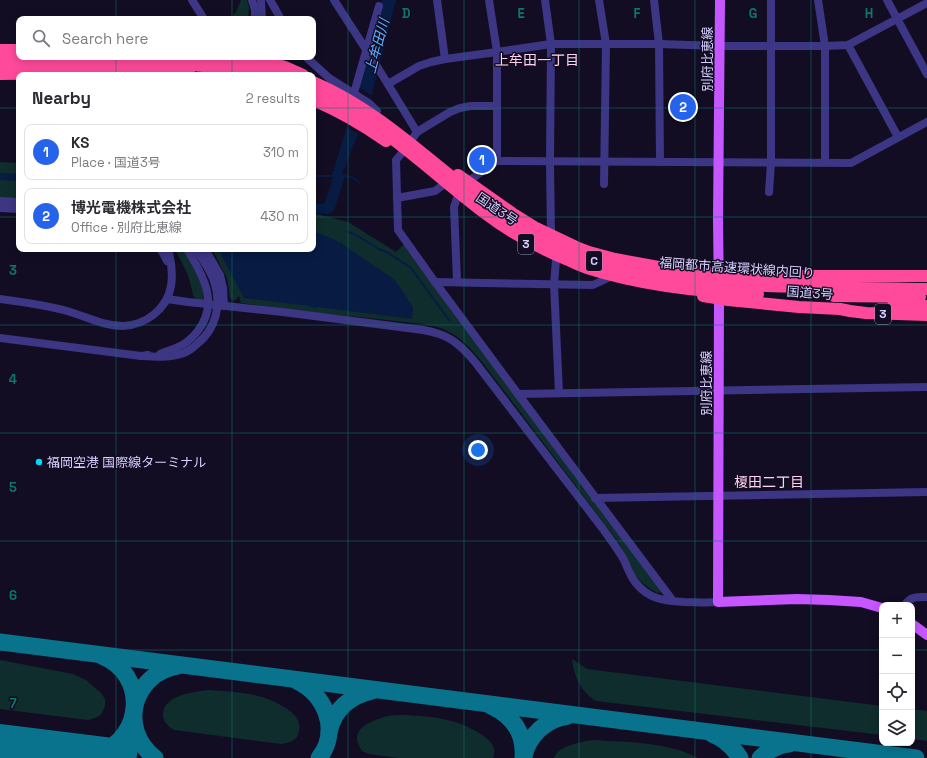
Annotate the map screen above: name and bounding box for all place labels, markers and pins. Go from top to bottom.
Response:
pin: 2 [670,92,696,122]
pin: 1 [469,145,495,175]
place label: 福岡空港 国際線ターミナル [47,454,206,471]
marker: 福岡空港 国際線ターミナル [34,457,44,467]

